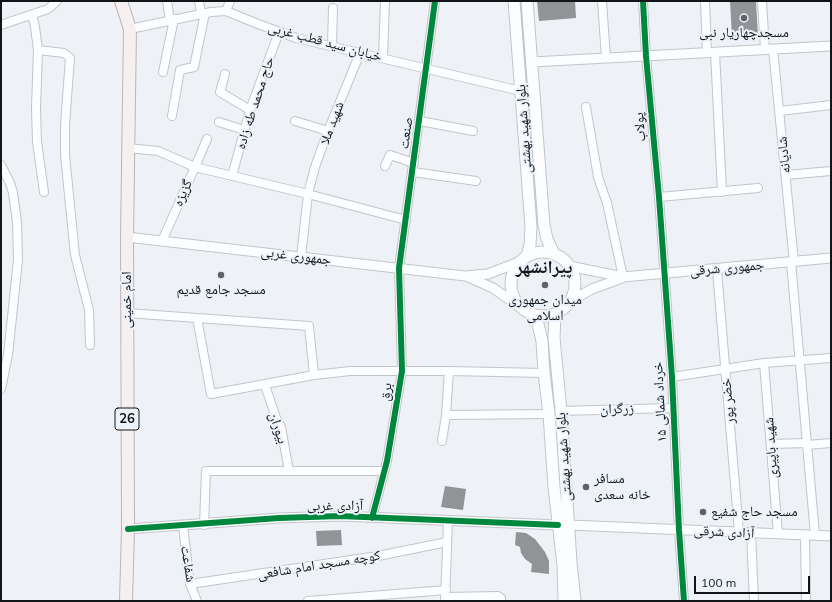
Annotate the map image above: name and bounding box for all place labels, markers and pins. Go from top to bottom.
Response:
marker: مسجدچهاریار نبی [739,13,749,23]
place label: مسجدچهاریار نبی [699,25,789,41]
marker: مسجد جامع قدیم [216,270,226,280]
marker: میدان جمهوری اسلامی [540,280,550,290]
place label: مسجد جامع قدیم [176,282,266,298]
place label: میدان جمهوری اسلامی [508,292,582,324]
place label: مسافر خانه سعدی [594,471,651,504]
marker: مسافر خانه سعدی [581,482,591,492]
place label: مسجد حاج شفیع [711,504,798,520]
marker: مسجد حاج شفیع [698,507,708,517]

